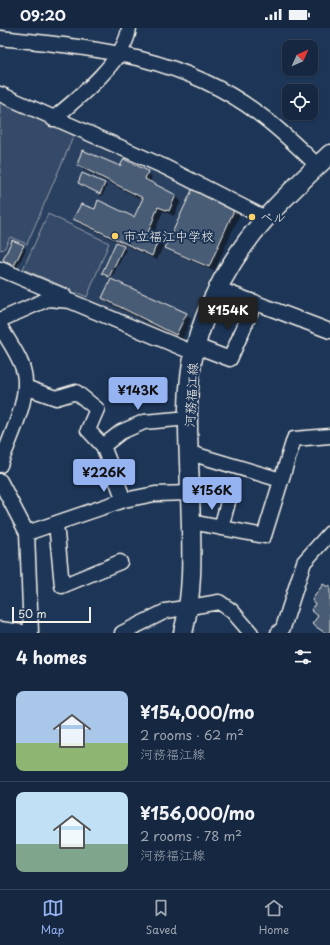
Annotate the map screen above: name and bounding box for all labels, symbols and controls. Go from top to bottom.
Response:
text: 09:20 [20,3,66,26]
north arrow [282,40,318,76]
map controls [282,40,318,120]
button: locate [282,84,318,120]
place label: ベル [260,207,286,226]
marker: ベル [247,212,257,222]
place label: 市立福江中学校 [123,226,214,245]
marker: 市立福江中学校 [110,231,120,241]
pin: ¥154K [200,297,256,331]
text: ¥154K [208,300,248,319]
street label: 河務福江線 [179,361,202,428]
pin: ¥143K [110,377,166,411]
text: ¥143K [118,380,158,399]
pin: ¥226K [76,459,132,493]
text: ¥226K [82,462,126,481]
pin: ¥156K [184,477,240,511]
text: ¥156K [192,480,232,499]
scale bar [12,605,91,624]
text: 50 m [18,605,47,622]
text: 4 homes [16,644,87,670]
icon: filters [292,646,314,668]
text: ¥154,000/mo [140,699,254,725]
icon: home [48,707,96,755]
text: 2 rooms · 62 m² [140,725,244,744]
text: 河務福江線 [140,744,205,763]
text: ¥156,000/mo [140,800,255,826]
icon: home [48,808,96,856]
text: 2 rooms · 78 m² [140,826,242,845]
text: 河務福江線 [140,845,205,864]
tab: Map [41,897,64,938]
tab: Saved [146,897,177,938]
tab: Home [259,897,289,938]

